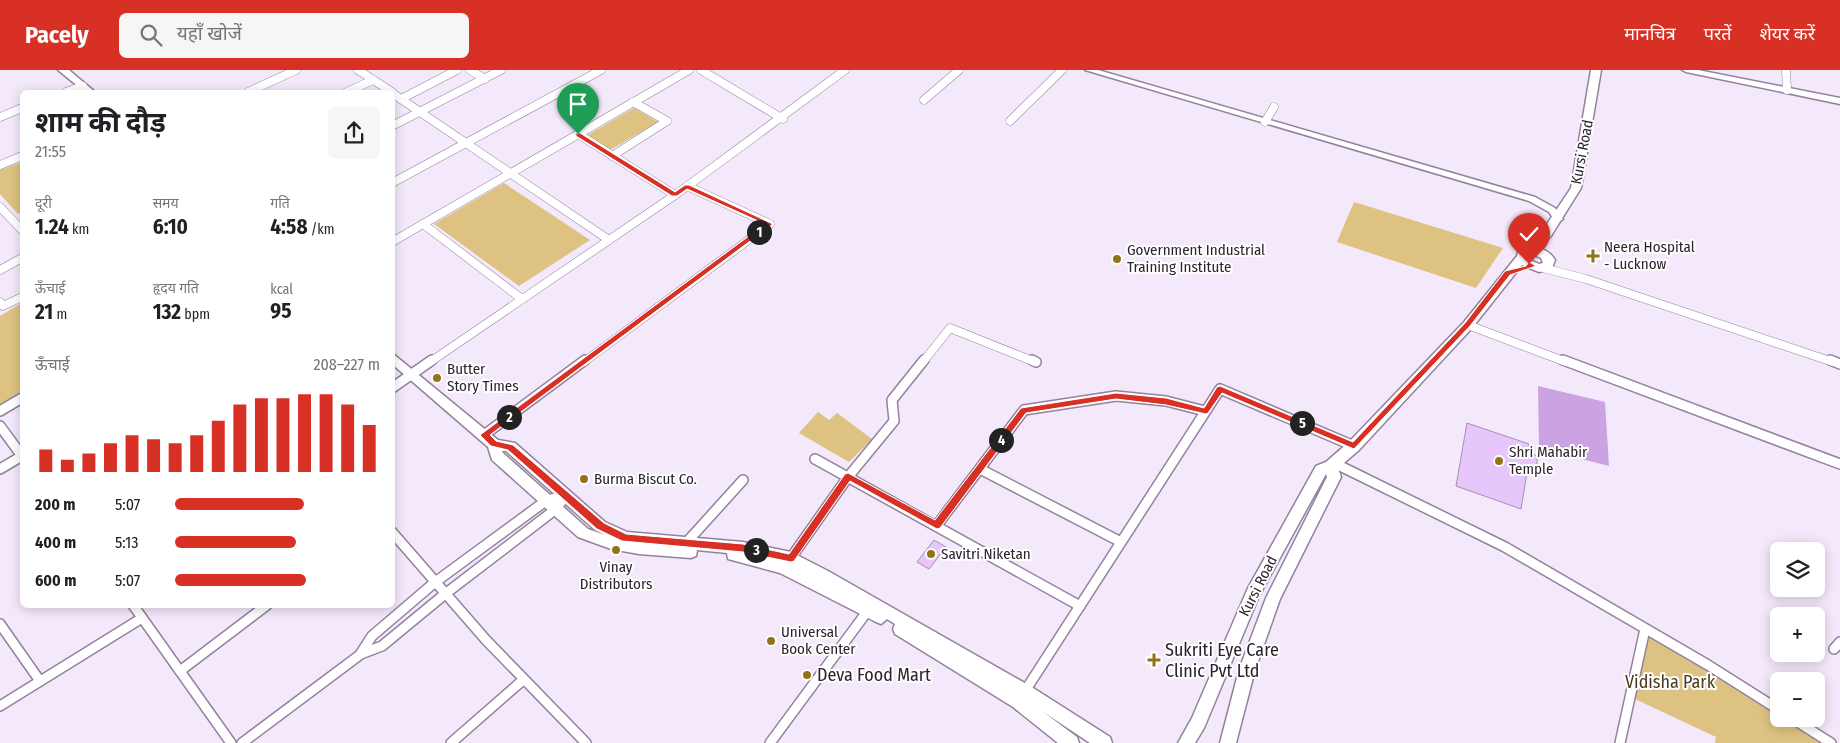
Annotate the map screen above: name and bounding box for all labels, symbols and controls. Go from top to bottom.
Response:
search box [119,13,469,58]
text: Pacely [25,21,89,49]
icon: search [137,21,165,49]
text: यहाँ खोजें [177,22,242,45]
text: मानचित्र [1624,23,1676,45]
text: परतें [1704,23,1732,45]
text: शेयर करें [1760,23,1815,45]
pin [557,83,599,134]
icon: arrive [564,90,592,118]
text: शाम की दौड़ [35,106,166,139]
button: share [328,107,380,159]
street label: Kursi Road [1567,118,1597,186]
text: 21:55 [35,142,66,161]
text: दूरी [35,195,52,212]
text: समय [153,195,179,212]
text: गति [270,195,290,212]
pin [1508,213,1550,264]
text: 1.24 [35,214,69,240]
text: 6:10 [153,214,188,240]
text: 4:58 [270,214,308,240]
pin: 1 [746,220,772,244]
icon: check [1515,220,1543,248]
text: km [69,221,89,238]
text: /km [308,221,335,238]
text: 1 [757,224,762,241]
place label: Neera Hospital - Lucknow [1604,238,1695,273]
place label: Government Industrial Training Institute [1127,241,1265,276]
marker: Neera Hospital - Lucknow [1586,249,1600,263]
marker: Government Industrial Training Institute [1111,253,1123,265]
text: ऊँचाई [35,280,65,297]
text: हृदय गति [153,280,199,297]
text: kcal [270,281,293,298]
text: 95 [270,298,292,324]
text: 21 [35,299,53,325]
text: 132 [153,299,181,325]
text: m [53,306,67,323]
text: bpm [181,306,210,323]
text: ऊँचाई [35,355,70,374]
text: 208–227 m [313,355,380,374]
place label: Butter Story Times [447,360,519,395]
marker: Butter Story Times [431,372,443,384]
pin: 2 [496,404,522,430]
text: 2 [506,409,513,426]
pin: 5 [1290,410,1314,436]
text: 5 [1299,415,1306,432]
pin: 4 [988,428,1014,452]
text: 4 [998,432,1005,449]
place label: Shri Mahabir Temple [1509,443,1588,478]
marker: Shri Mahabir Temple [1493,455,1505,467]
place label: Burma Biscut Co. [594,470,697,488]
marker: Burma Biscut Co. [578,473,590,485]
text: 200 m [35,495,75,514]
text: 5:07 [115,495,140,514]
text: 400 m [35,533,76,552]
text: 5:13 [115,533,139,552]
pin: 3 [744,538,768,562]
text: 3 [753,542,760,559]
map controls [1770,542,1825,727]
button: layers [1770,542,1825,597]
marker: Vinay Distributors [610,544,622,556]
place label: Savitri Niketan [941,545,1031,563]
marker: Savitri Niketan [925,548,937,560]
street label: Kursi Road [1235,553,1281,619]
place label: Vinay Distributors [580,558,652,593]
text: 600 m [35,571,76,590]
text: 5:07 [115,571,140,590]
button: + [1770,607,1825,662]
place label: Universal Book Center [781,623,856,658]
marker: Universal Book Center [765,635,777,647]
place label: Sukriti Eye Care Clinic Pvt Ltd [1165,639,1279,682]
marker: Sukriti Eye Care Clinic Pvt Ltd [1147,653,1161,667]
place label: Deva Food Mart [817,664,931,686]
marker: Deva Food Mart [801,669,813,681]
park label: Vidisha Park [1625,671,1716,693]
button: − [1770,672,1825,727]

